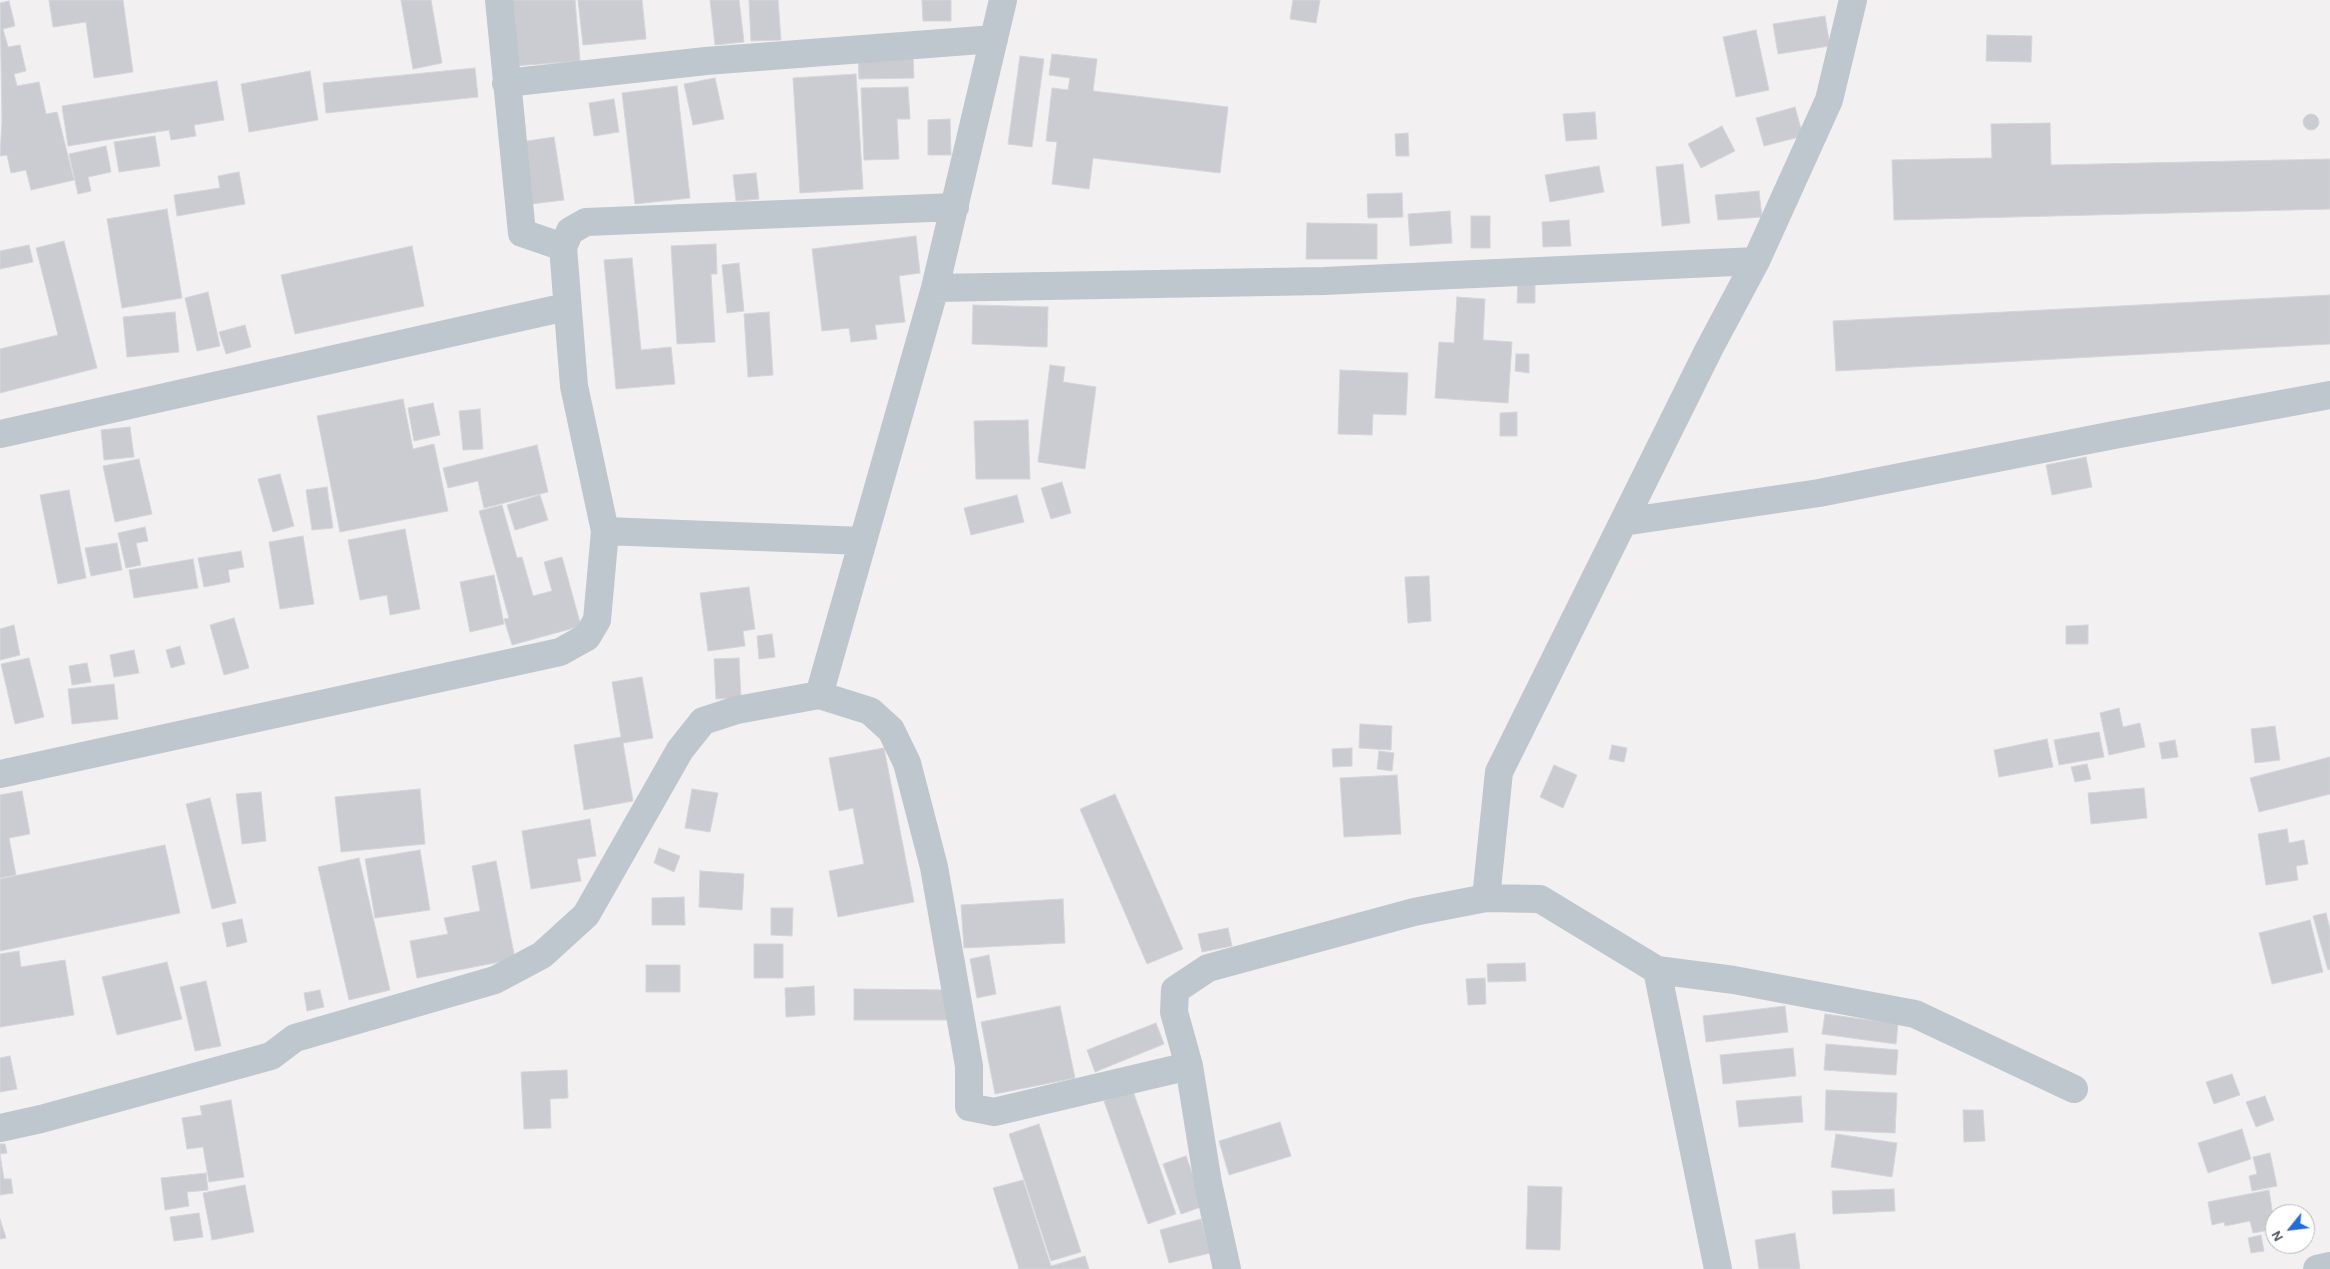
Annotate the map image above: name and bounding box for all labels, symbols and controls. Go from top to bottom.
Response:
north arrow [2265,1204,2315,1254]
text: N [2267,1228,2287,1245]

